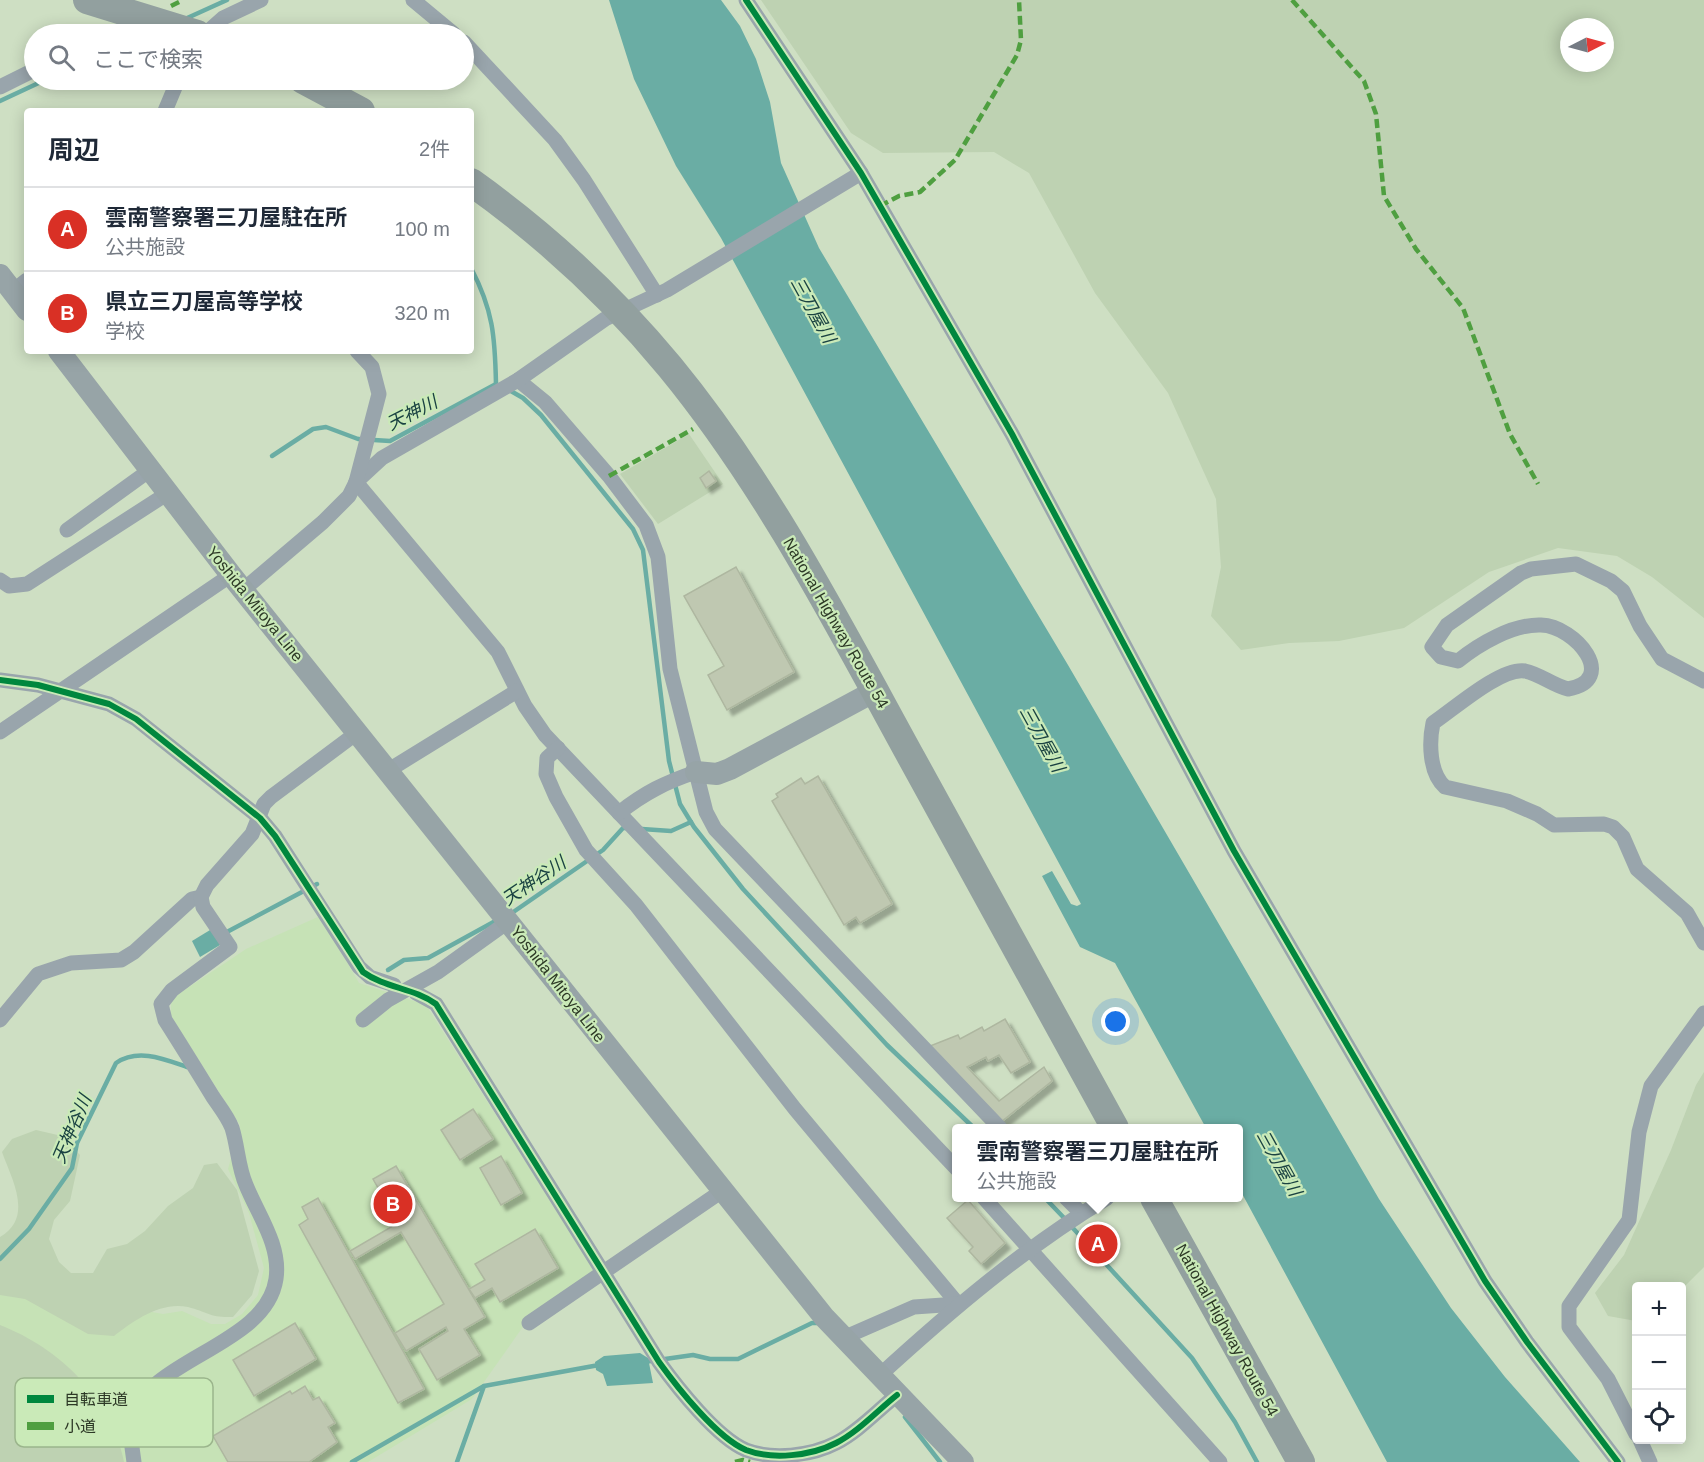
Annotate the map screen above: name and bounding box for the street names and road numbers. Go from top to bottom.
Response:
street label: National Highway Route 54 [780,535,892,711]
street label: Yoshida Mitoya Line [204,543,307,665]
street label: Yoshida Mitoya Line [507,923,609,1046]
street label: National Highway Route 54 [1173,1241,1281,1419]

